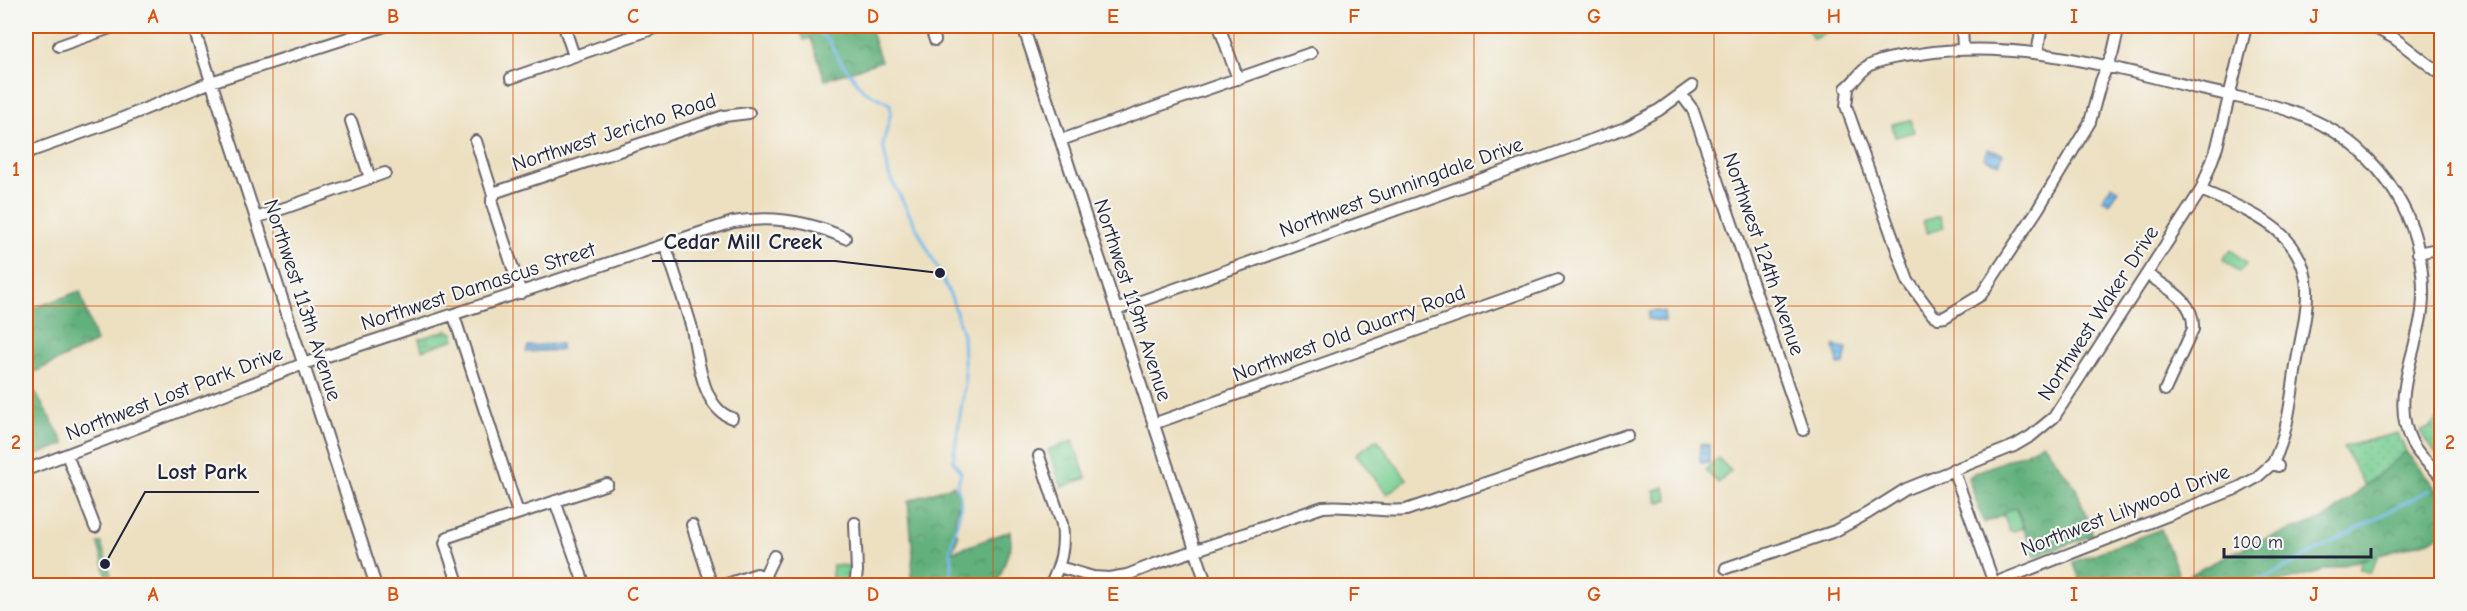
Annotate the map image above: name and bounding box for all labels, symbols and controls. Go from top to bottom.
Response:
text: A [147,5,159,28]
text: B [387,5,399,28]
text: C [627,5,639,28]
text: D [867,5,879,28]
text: E [1107,5,1119,28]
text: F [1348,5,1360,28]
text: G [1587,5,1601,28]
text: H [1827,5,1841,28]
text: I [2070,5,2078,28]
text: J [2309,5,2319,28]
street label: Northwest Jericho Road [509,88,719,176]
street label: Northwest Sunningdale Drive [1276,132,1526,242]
street label: Northwest 124th Avenue [1718,150,1810,358]
text: 1 [12,158,20,181]
text: 1 [2446,158,2454,181]
street label: Northwest 113th Avenue [259,196,347,404]
street label: Northwest 119th Avenue [1089,196,1177,404]
callout: Cedar Mill Creek [652,221,835,261]
street label: Northwest Waker Drive [2033,221,2163,405]
text: Cedar Mill Creek [664,229,822,255]
street label: Northwest Damascus Street [358,236,599,335]
street label: Northwest Old Quarry Road [1229,280,1469,386]
street label: Northwest Lost Park Drive [62,341,286,445]
text: 2 [11,431,21,454]
text: 2 [2445,431,2455,454]
callout: Lost Park [145,452,259,492]
text: Lost Park [157,459,247,485]
street label: Northwest Lilywood Drive [2017,459,2233,561]
scale bar [2224,521,2371,559]
text: 100 m [2233,532,2283,553]
text: A [147,583,159,606]
text: B [387,583,399,606]
text: C [627,583,639,606]
text: D [867,583,879,606]
text: E [1107,583,1119,606]
text: F [1348,583,1360,606]
text: G [1587,583,1601,606]
text: H [1827,583,1841,606]
text: I [2070,583,2078,606]
text: J [2309,583,2319,606]

